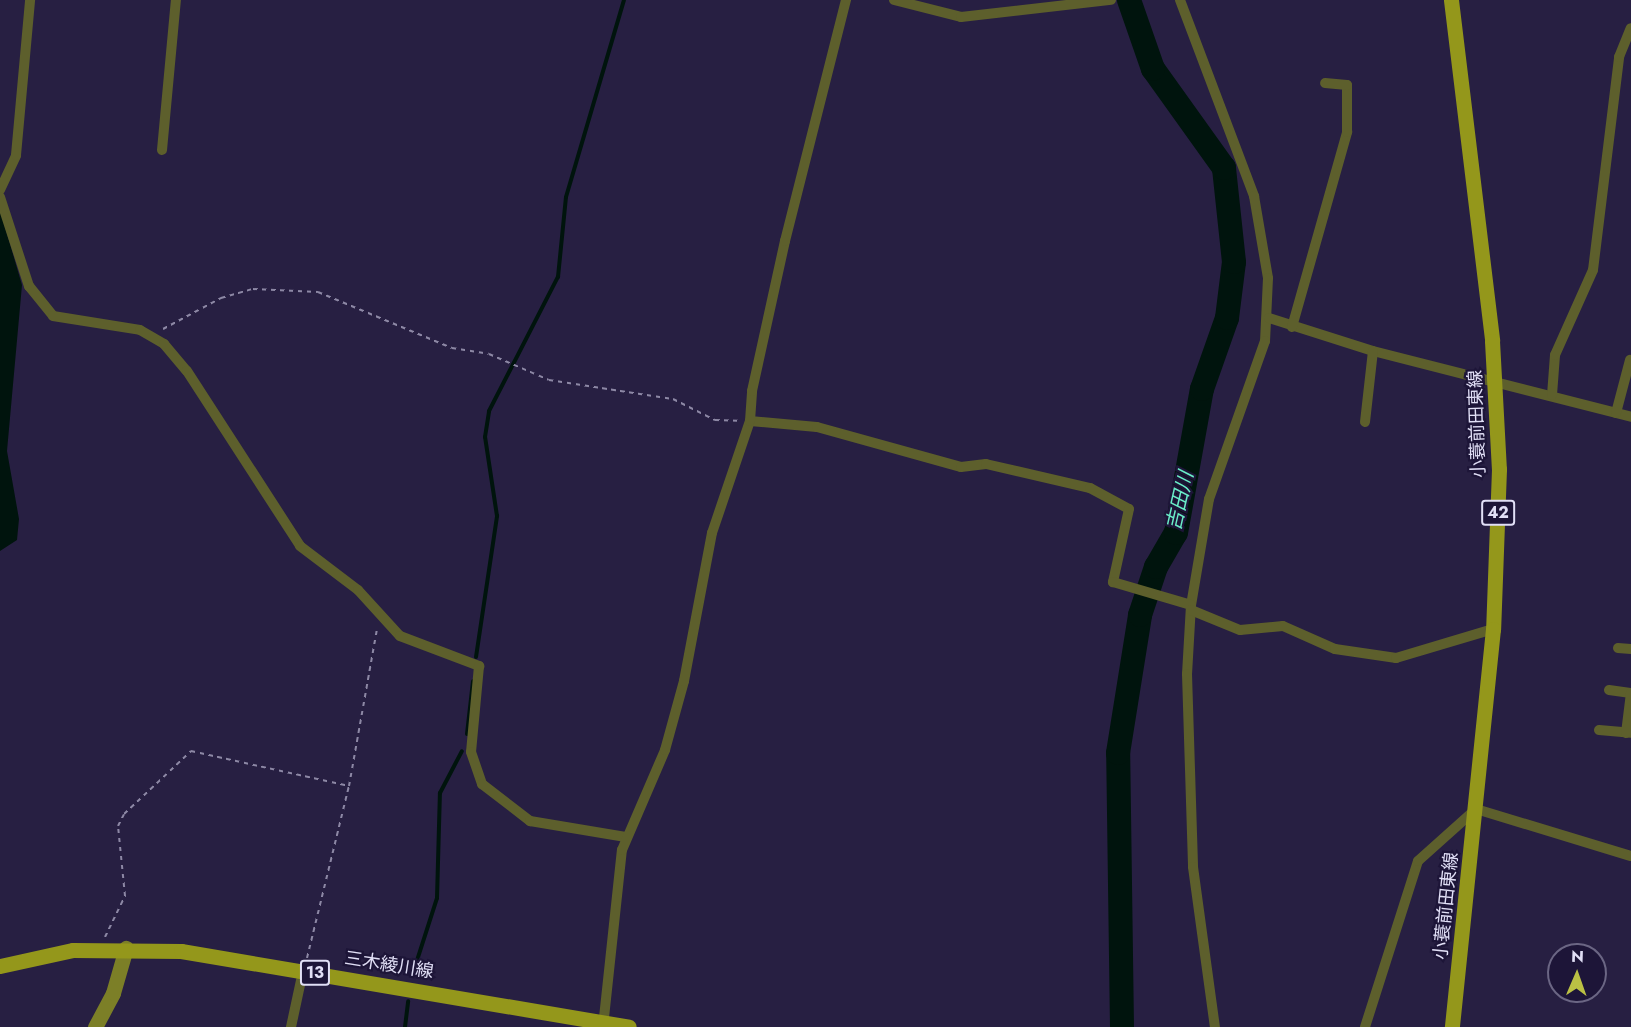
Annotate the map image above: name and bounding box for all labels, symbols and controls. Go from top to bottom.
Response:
street label: 小蓑前田東線 [1464,370,1490,478]
water label: 吉田川 [1162,469,1198,533]
road number: 42 [1480,500,1516,526]
street label: 小蓑前田東線 [1430,851,1462,961]
north arrow [1547,943,1607,1003]
text: N [1571,945,1584,968]
street label: 三木綾川線 [343,947,435,983]
road number: 13 [298,960,332,986]

